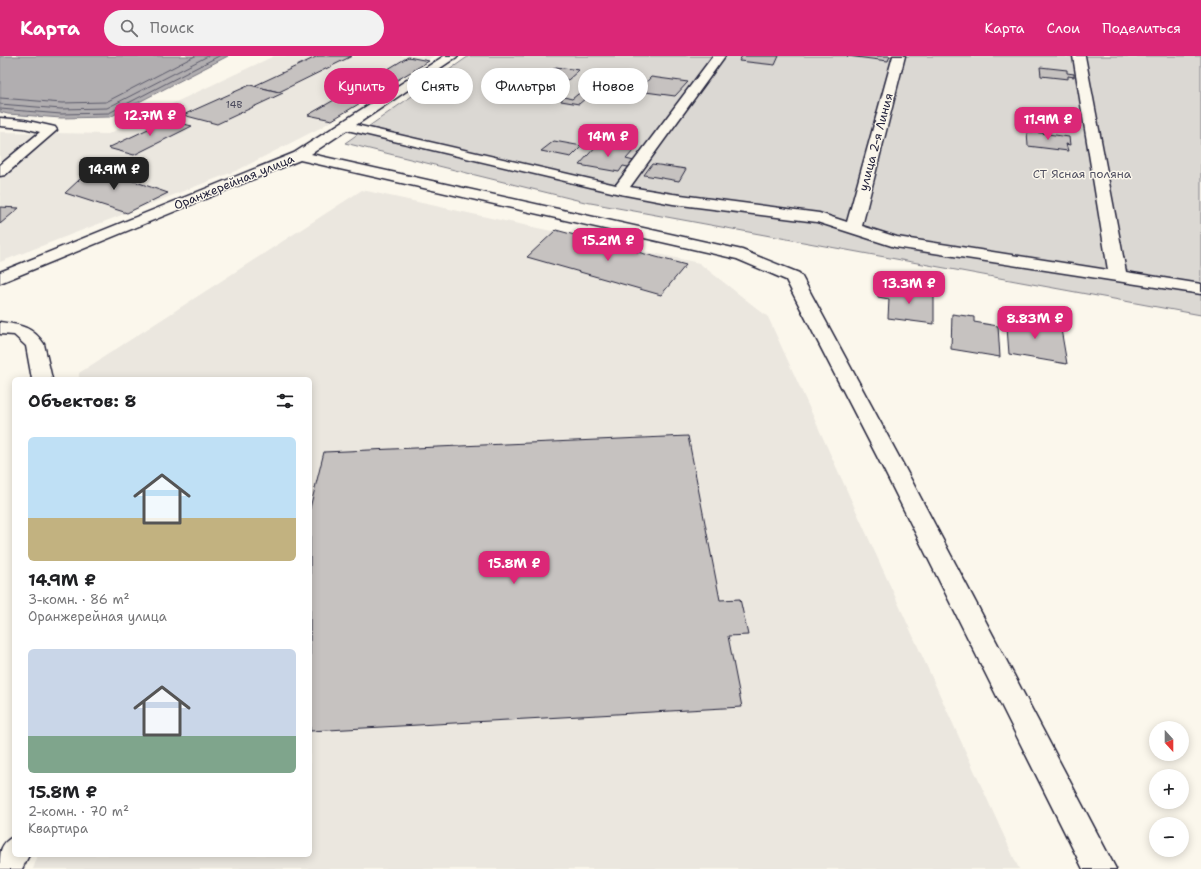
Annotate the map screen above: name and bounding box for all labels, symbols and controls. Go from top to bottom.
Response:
search box [104,10,384,46]
text: Карта [20,16,80,41]
icon: search [118,17,140,39]
text: Поиск [150,18,194,38]
text: Карта [984,19,1025,37]
text: Слои [1047,19,1080,37]
text: Поделиться [1102,19,1181,37]
chip: Купить [324,68,399,104]
chip: Снять [407,68,473,104]
chip: Фильтры [481,68,570,104]
chip: Новое [578,68,648,104]
street label: улица 2-я Линия [855,91,897,193]
house number: 14В [226,98,242,111]
pin: 12.7M ₽ [113,103,187,137]
text: 12.7M ₽ [124,107,176,124]
pin: 11.9M ₽ [1011,107,1085,141]
text: 11.9M ₽ [1023,111,1073,128]
pin: 14M ₽ [580,124,636,158]
text: 14M ₽ [587,128,629,145]
street label: Оранжерейная улица [172,150,297,213]
pin: 14.9M ₽ [77,157,151,191]
text: 14.9M ₽ [88,161,140,178]
park label: СТ Ясная поляна [1033,166,1132,182]
pin: 15.2M ₽ [571,228,645,262]
text: 15.2M ₽ [581,232,635,249]
pin: 13.3M ₽ [872,271,946,305]
text: 13.3M ₽ [882,275,936,292]
pin: 8.83M ₽ [998,306,1072,340]
text: 8.83M ₽ [1006,310,1064,327]
text: Объектов: 8 [28,390,137,412]
icon: filters [274,390,296,412]
icon: home [126,463,198,535]
pin: 15.8M ₽ [477,551,551,585]
text: 15.8M ₽ [487,555,541,572]
text: 14.9M ₽ [28,569,96,591]
text: 3-комн. · 86 m² [28,591,130,608]
text: Оранжерейная улица [28,608,167,625]
icon: home [126,675,198,747]
north arrow [1149,721,1189,761]
map controls [1149,721,1189,857]
button: + [1149,769,1189,809]
text: 15.8M ₽ [28,781,97,803]
text: 2-комн. · 70 m² [28,803,129,820]
button: − [1149,817,1189,857]
text: Квартира [28,820,88,837]

